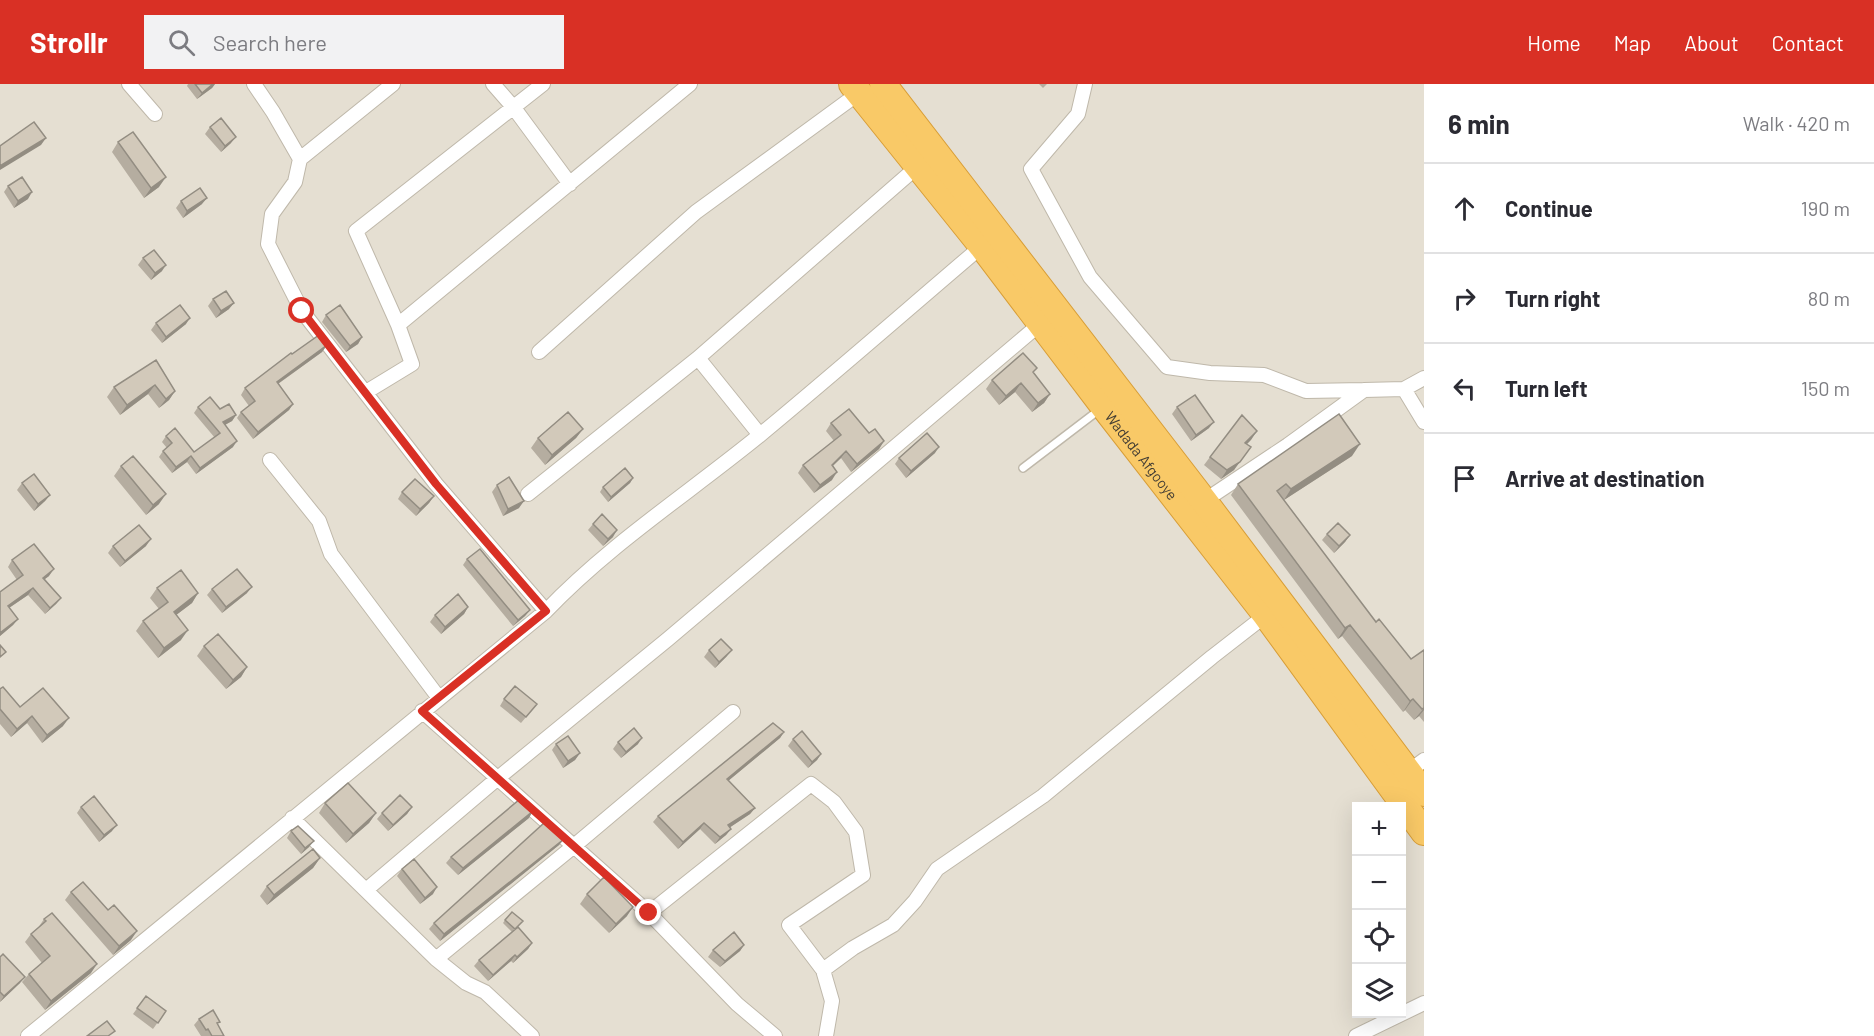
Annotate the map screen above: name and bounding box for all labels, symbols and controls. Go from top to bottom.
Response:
search box [144,15,564,69]
text: Strollr [30,25,108,59]
icon: search [165,26,198,59]
text: Search here [213,29,327,55]
text: Home [1527,30,1581,55]
text: Map [1614,30,1651,55]
text: About [1684,30,1739,55]
text: Contact [1772,30,1844,55]
text: 6 min [1448,108,1510,139]
text: Walk · 420 m [1743,111,1850,135]
icon: ahead [1448,192,1481,225]
text: Continue [1505,195,1593,221]
text: 190 m [1801,196,1850,220]
icon: right [1448,282,1481,315]
text: Turn right [1505,285,1600,311]
text: 80 m [1808,286,1850,310]
route start [288,297,314,323]
icon: left [1448,372,1481,405]
text: Turn left [1505,375,1588,401]
text: 150 m [1801,376,1850,400]
street label: Wadada Afgooye [1102,407,1182,503]
icon: arrive [1448,462,1481,495]
text: Arrive at destination [1505,465,1704,491]
map controls [1352,802,1406,1018]
button: + [1352,802,1406,856]
button: − [1352,856,1406,910]
route end [635,899,661,925]
button: locate [1352,910,1406,964]
button: layers [1352,964,1406,1018]

